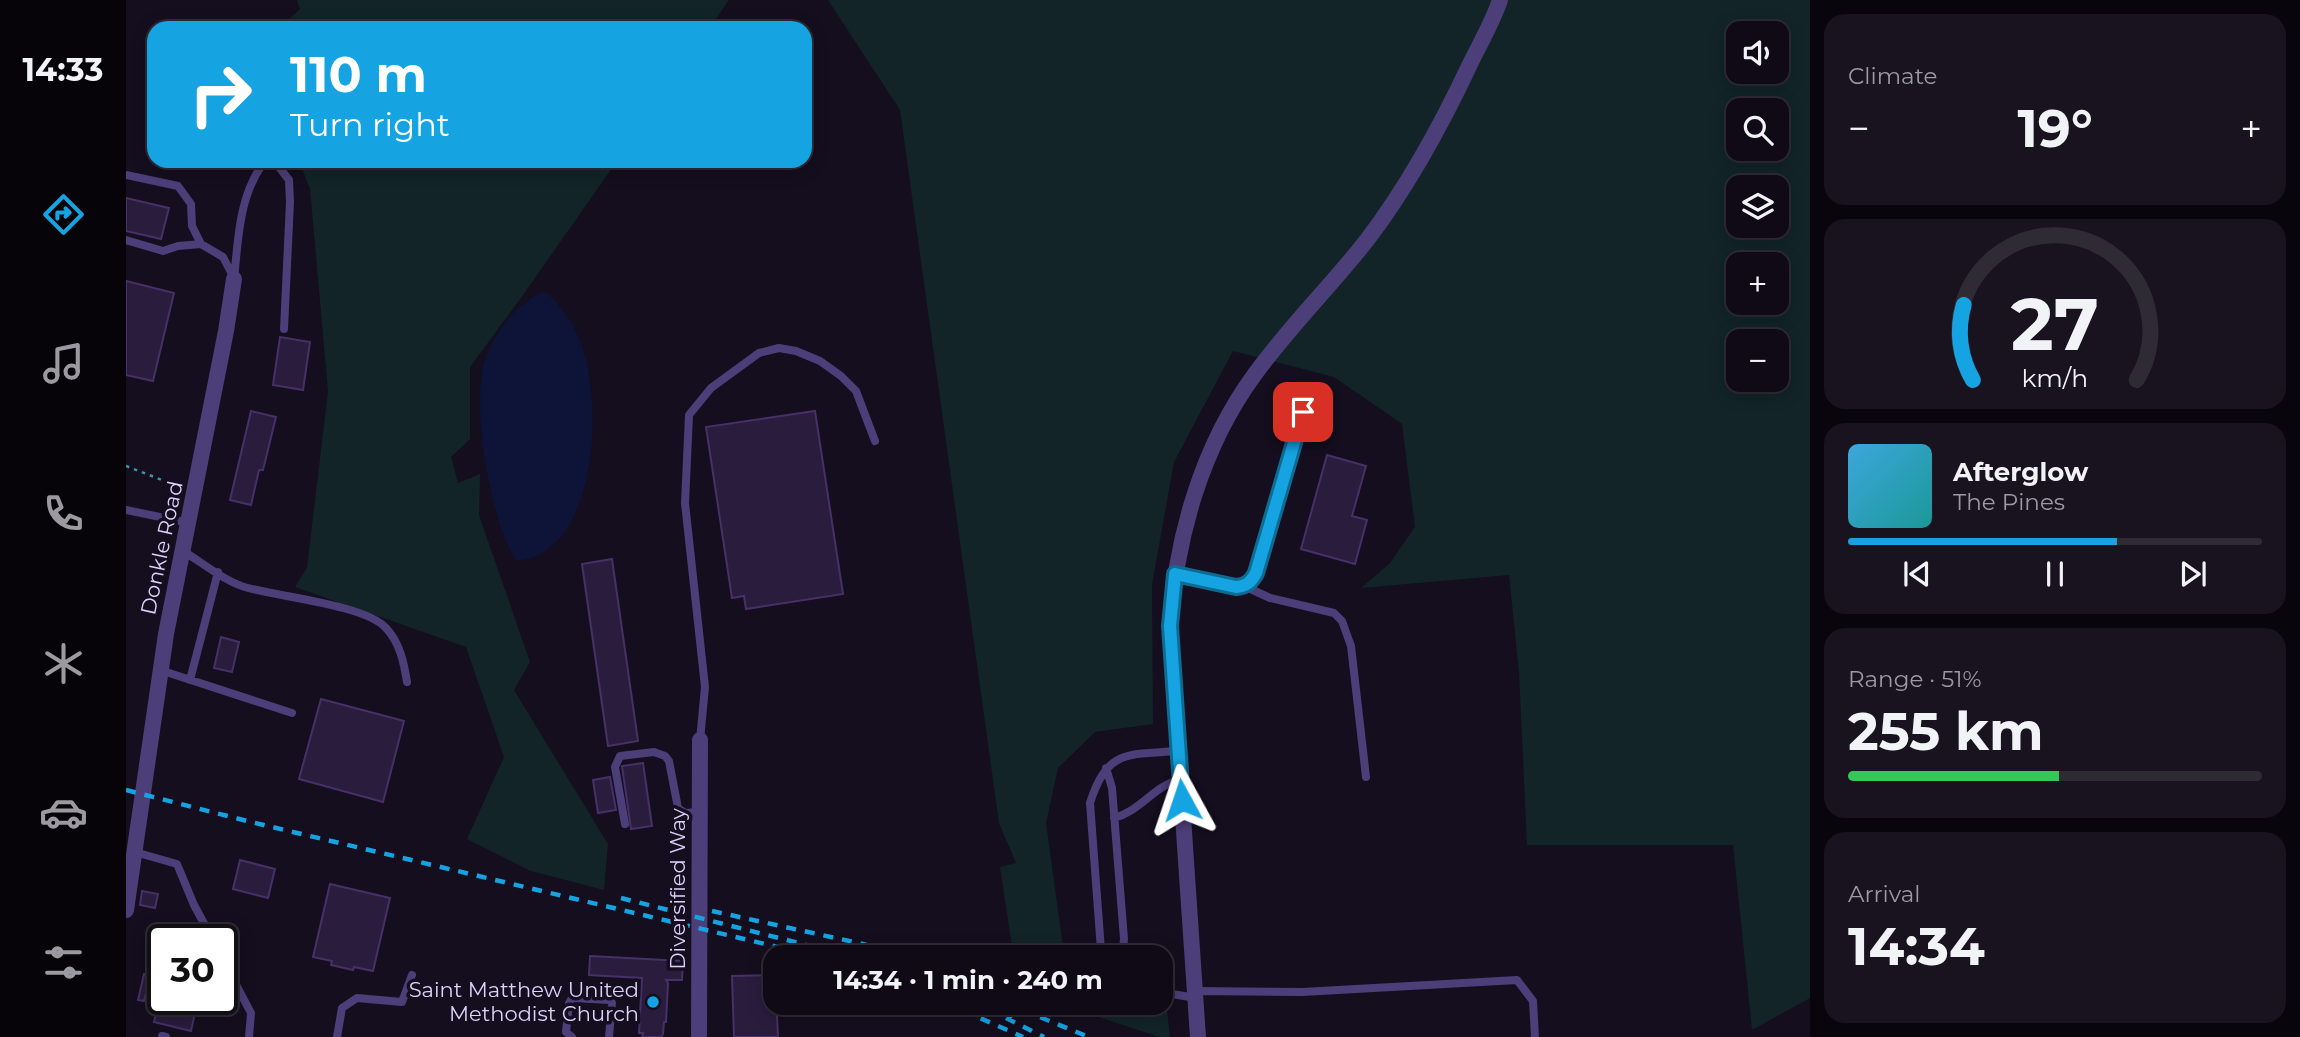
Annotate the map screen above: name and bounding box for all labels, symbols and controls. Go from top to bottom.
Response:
map controls [1726,21,1789,392]
button: sound [1726,21,1789,84]
text: 110 m [290,45,427,104]
icon: right [175,49,266,140]
text: 14:33 [23,50,103,89]
text: Climate [1848,62,1937,90]
text: 19° [2017,97,2093,160]
button: search [1726,98,1789,161]
text: Turn right [290,105,450,144]
text: − [1848,105,1870,152]
text: + [2240,105,2262,152]
button: layers [1726,175,1789,238]
icon: directions [39,190,88,239]
button: + [1726,252,1789,315]
text: 27 [2011,280,2099,368]
button: − [1726,329,1789,392]
icon: music [39,339,88,388]
text: km/h [2022,363,2088,393]
pin [1273,382,1333,442]
icon: arrive [1284,393,1322,431]
text: Afterglow [1953,456,2088,488]
street label: Donkle Road [135,479,188,617]
text: The Pines [1953,488,2065,516]
icon: phone [39,489,88,538]
icon: previous [1898,555,1936,593]
icon: pause [2036,555,2074,593]
icon: next [2174,555,2212,593]
icon: climate [39,639,88,688]
text: Range · 51% [1848,665,1982,693]
text: 255 km [1848,700,2043,763]
position arrow [1145,763,1219,837]
icon: car [39,788,88,837]
street label: Diversified Way [665,808,690,970]
text: Arrival [1848,880,1921,908]
text: 14:34 [1848,915,1985,978]
speed limit sign: 30 [147,924,238,1015]
icon: filters [39,938,88,987]
text: 14:34 · 1 min · 240 m [833,964,1103,996]
place label: Saint Matthew United Methodist Church [409,977,639,1026]
marker: Saint Matthew United Methodist Church [645,994,661,1010]

